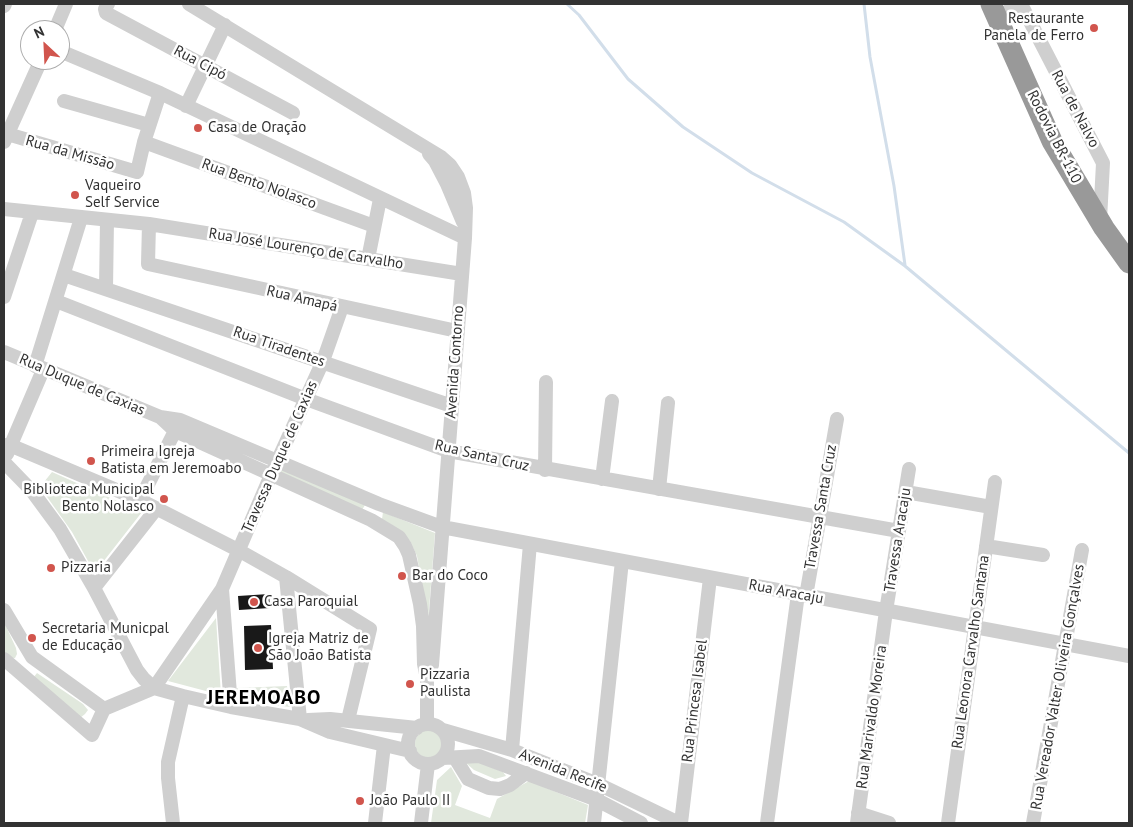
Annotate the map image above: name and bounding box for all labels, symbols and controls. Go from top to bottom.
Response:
place label: Restaurante Panela de Ferro [984,10,1084,45]
north arrow [20,20,70,70]
text: N [31,22,47,42]
marker: Restaurante Panela de Ferro [1088,22,1100,34]
street label: Rua Cipó [171,42,229,84]
street label: Rua de Nalvo [1047,67,1103,151]
street label: Rodovia BR-110 [1023,88,1085,186]
place label: Casa de Oração [208,119,306,137]
marker: Casa de Oração [192,122,204,134]
street label: Rua da Missão [23,132,117,174]
street label: Rua Bento Nolasco [199,155,319,213]
place label: Vaqueiro Self Service [85,177,160,212]
marker: Vaqueiro Self Service [69,189,81,201]
street label: Rua José Lourenço de Carvalho [207,225,405,273]
street label: Rua Amapá [265,282,339,316]
street label: Avenida Contorno [442,305,468,419]
street label: Rua Tiradentes [231,323,327,371]
street label: Rua Duque de Caxias [16,350,148,420]
street label: Travessa Duque de Caxias [238,378,322,536]
street label: Rua Santa Cruz [433,436,531,476]
place label: Primeira Igreja Batista em Jeremoabo [101,443,241,478]
street label: Travessa Santa Cruz [801,443,841,571]
marker: Primeira Igreja Batista em Jeremoabo [85,455,97,467]
place label: Biblioteca Municipal Bento Nolasco [23,481,154,516]
street label: Travessa Aracaju [881,486,915,594]
marker: Biblioteca Municipal Bento Nolasco [158,493,170,505]
street label: Rua Leonora Carvalho Santana [948,554,994,750]
place label: Pizzaria [61,559,111,577]
marker: Pizzaria [45,562,57,574]
street label: Rua Vereador Valter Oliveira Gonçalves [1028,563,1088,811]
place label: Bar do Coco [412,567,488,585]
marker: Bar do Coco [396,570,408,582]
street label: Rua Aracaju [747,576,825,608]
place label: Casa Paroquial [264,593,358,611]
marker: Casa Paroquial [248,596,260,608]
place label: Secretaria Municpal de Educação [42,620,169,655]
place label: Igreja Matriz de São João Batista [268,630,371,665]
marker: Secretaria Municpal de Educação [26,632,38,644]
street label: Rua Princesa Isabel [679,639,711,763]
marker: Igreja Matriz de São João Batista [252,642,264,654]
street label: Rua Marivaldo Moreira [853,644,891,790]
place label: Pizzaria Paulista [420,666,471,701]
marker: Pizzaria Paulista [404,678,416,690]
district label: JEREMOABO [205,686,323,710]
street label: Avenida Recife [516,745,610,797]
place label: João Paulo II [370,792,450,810]
marker: João Paulo II [354,795,366,807]

